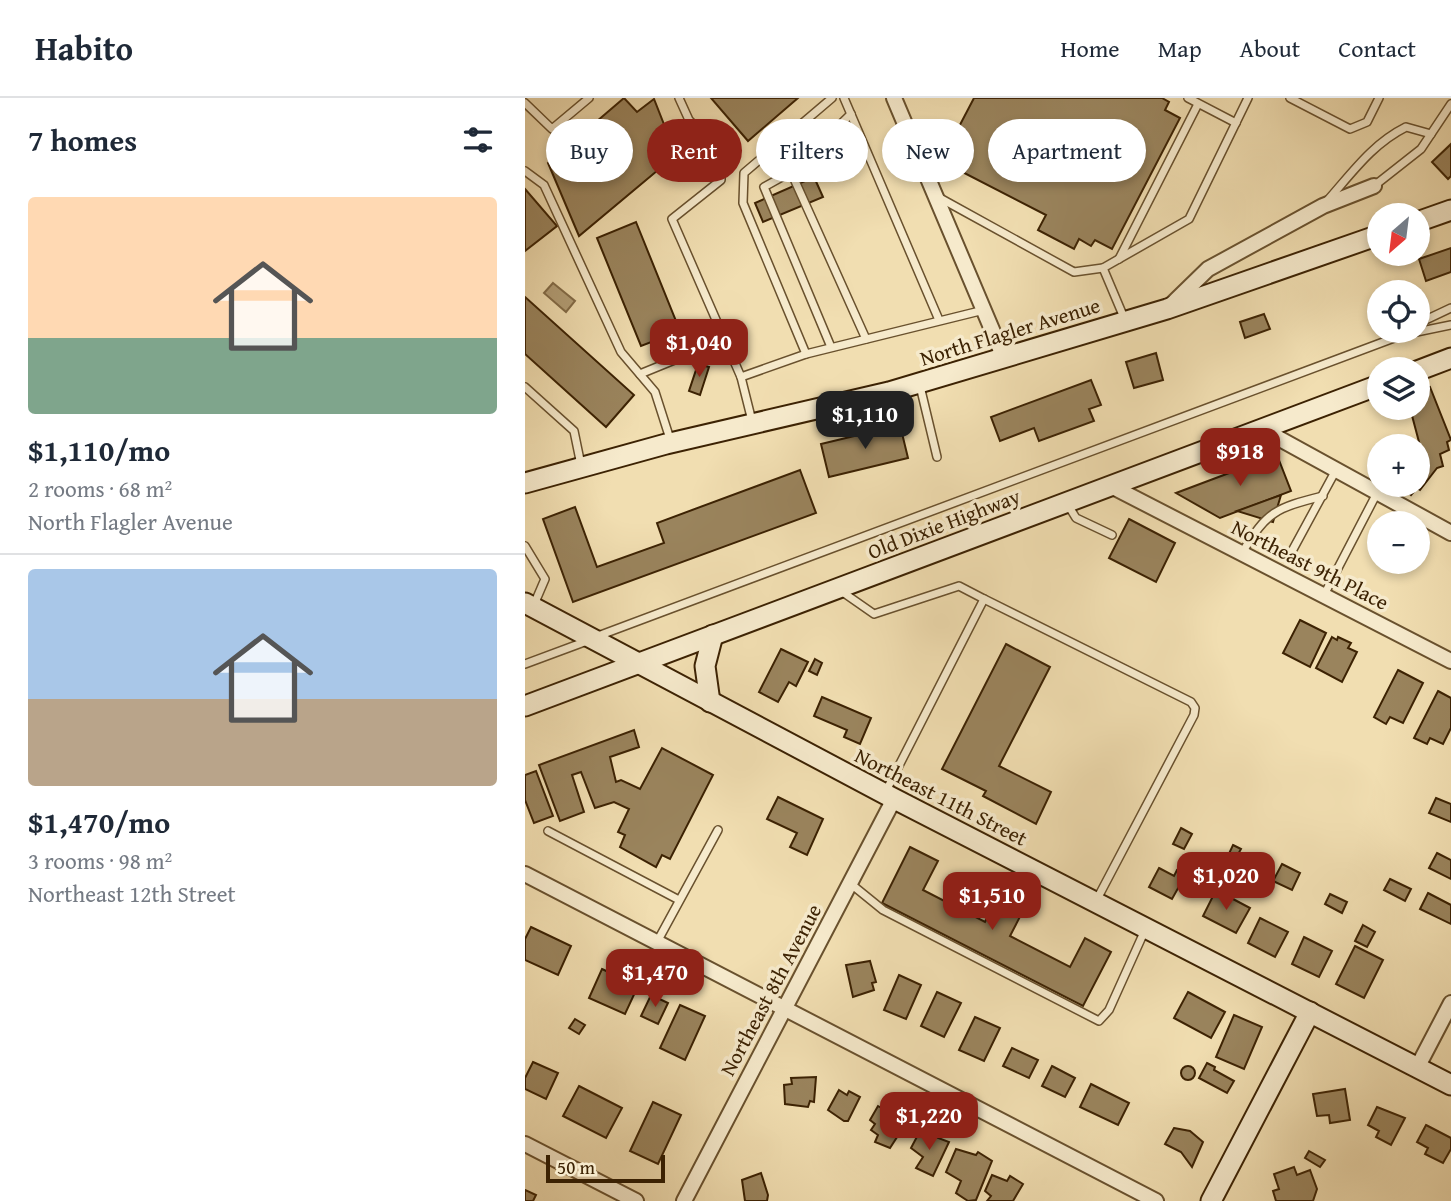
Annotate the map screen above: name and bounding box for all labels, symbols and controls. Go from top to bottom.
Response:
text: Habito [35,24,133,72]
text: Home [1061,31,1120,66]
text: Map [1158,31,1202,66]
text: About [1240,31,1300,66]
text: Contact [1338,31,1416,66]
text: 7 homes [28,118,137,162]
chip: Buy [546,119,633,182]
chip: Rent [647,119,742,182]
chip: Filters [756,119,868,182]
chip: New [882,119,974,182]
chip: Apartment [988,119,1146,182]
icon: filters [459,121,497,159]
north arrow [1367,203,1430,266]
map controls [1367,203,1430,574]
icon: home [200,243,326,369]
button: locate [1367,280,1430,343]
street label: North Flagler Avenue [916,289,1104,374]
pin: $1,040 [642,320,756,379]
text: $1,040 [666,325,732,358]
button: layers [1367,357,1430,420]
pin: $1,110 [808,392,922,451]
text: $1,110 [832,397,898,430]
text: $1,110/mo [28,428,170,472]
pin: $918 [1199,428,1281,488]
text: $918 [1216,434,1264,467]
button: + [1367,434,1430,497]
text: 2 rooms · 68 m² [28,472,172,505]
street label: Old Dixie Highway [863,480,1025,567]
text: North Flagler Avenue [28,505,233,538]
button: − [1367,511,1430,574]
street label: Northeast 9th Place [1226,512,1394,618]
icon: home [200,615,326,741]
street label: Northeast 11th Street [850,740,1033,854]
text: $1,470/mo [28,800,170,844]
text: 3 rooms · 98 m² [28,844,172,877]
pin: $1,020 [1169,852,1283,912]
text: $1,020 [1193,858,1259,891]
pin: $1,510 [935,872,1049,932]
text: Northeast 12th Street [28,877,236,910]
text: $1,510 [959,878,1025,911]
street label: Northeast 8th Avenue [712,898,829,1081]
pin: $1,470 [598,950,712,1009]
text: $1,470 [622,955,688,988]
pin: $1,220 [872,1093,986,1152]
text: $1,220 [896,1098,962,1131]
scale bar [546,1152,665,1184]
text: 50 m [557,1153,595,1181]

